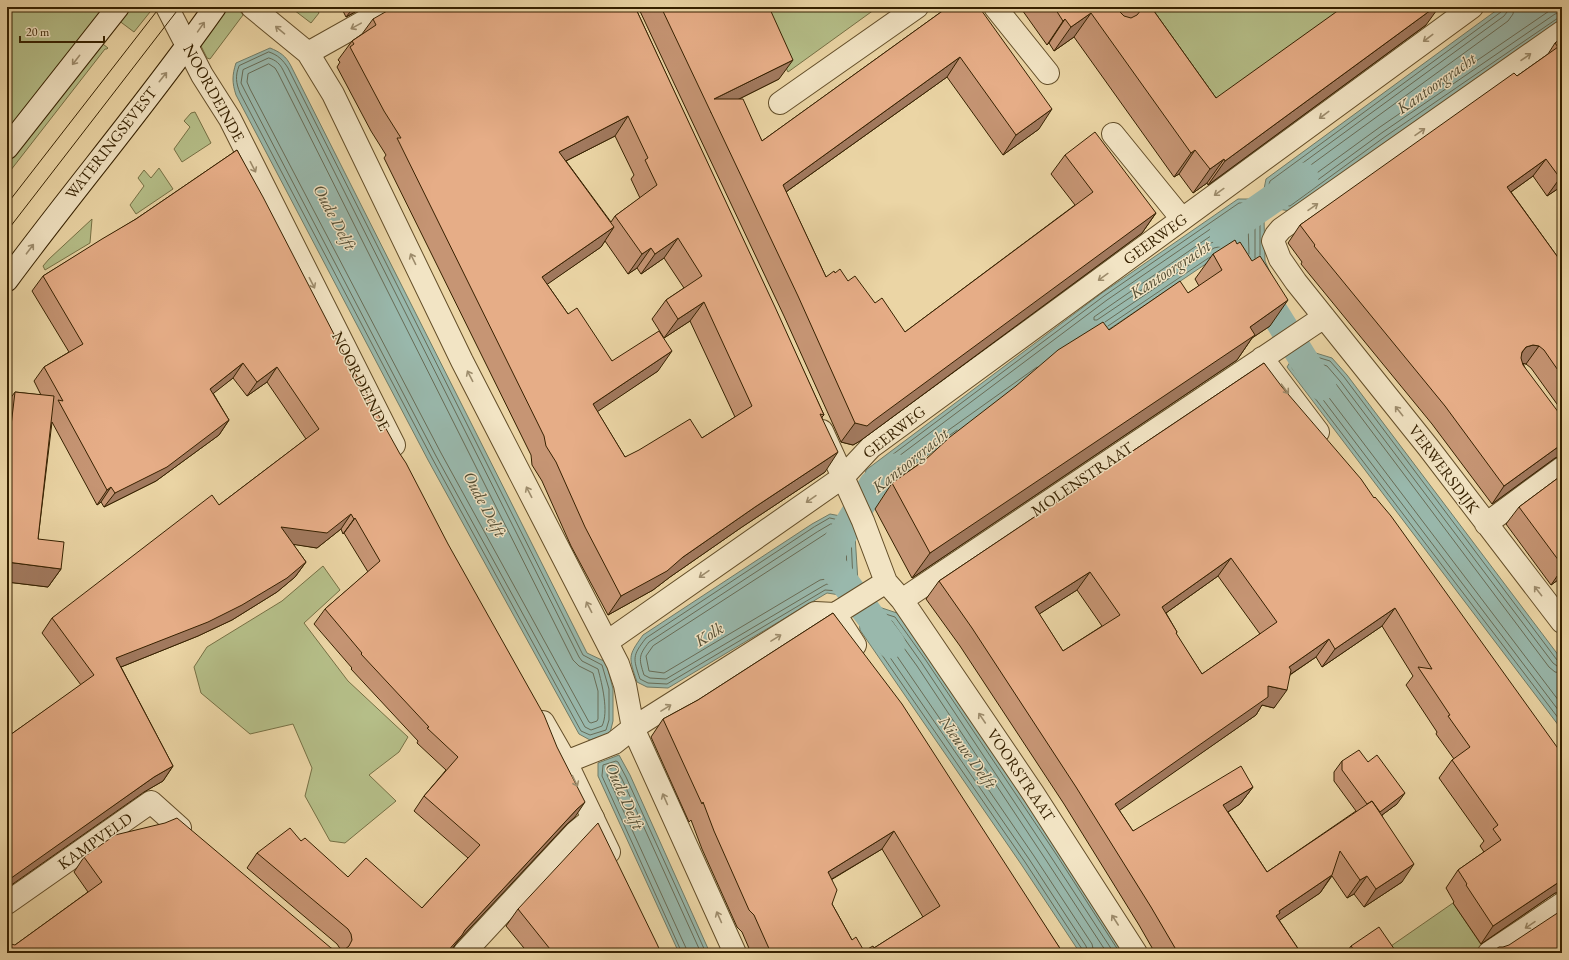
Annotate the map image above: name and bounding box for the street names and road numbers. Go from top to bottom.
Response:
street label: NOORDEINDE [178,40,250,146]
street label: WATERINGSEVEST [60,82,162,204]
street label: GEERWEG [1119,208,1192,269]
street label: NOORDEINDE [327,328,395,434]
street label: GEERWEG [858,401,930,463]
street label: VERWERSDIJK [1404,420,1485,518]
street label: MOLENSTRAAT [1027,437,1138,521]
street label: VOORSTRAAT [982,725,1060,826]
street label: KAMPVELD [54,808,136,874]

